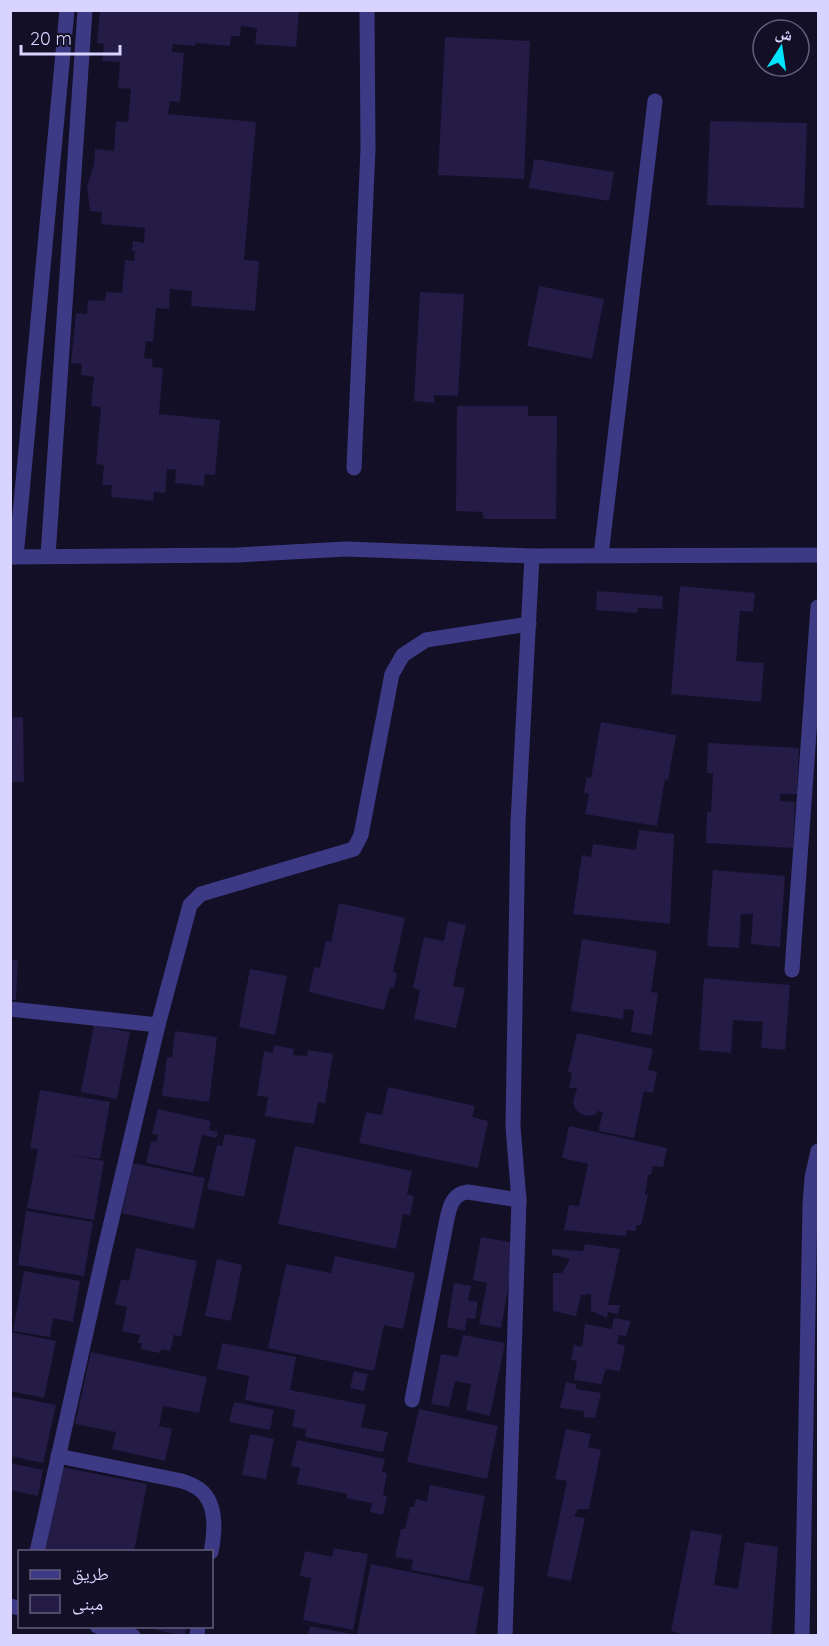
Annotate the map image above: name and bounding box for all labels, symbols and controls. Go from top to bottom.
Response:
scale bar [21,18,120,56]
north arrow [751,18,811,78]
text: ش [774,22,795,45]
text: 20 m [30,27,72,50]
legend [18,1550,213,1628]
text: طريق [72,1562,109,1585]
text: مبنى [72,1592,103,1615]

